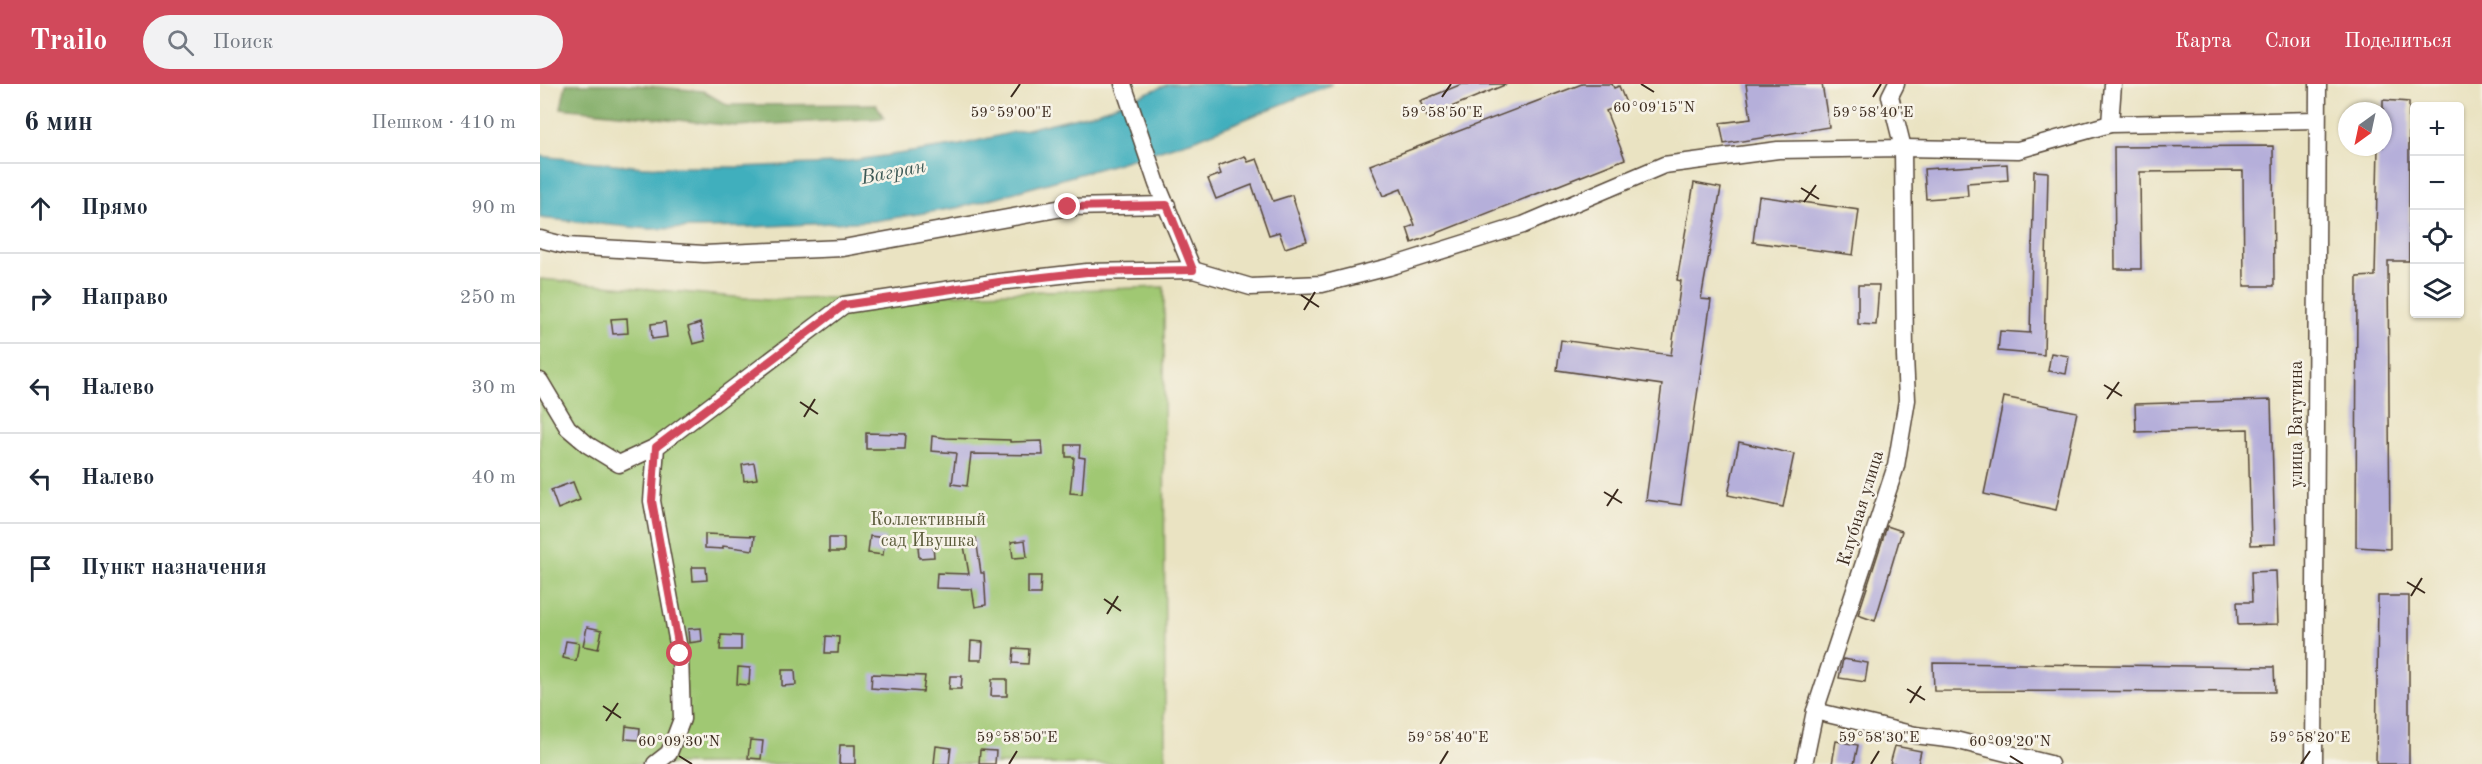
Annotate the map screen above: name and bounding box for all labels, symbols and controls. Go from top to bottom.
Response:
search box [143,15,563,69]
icon: search [164,26,197,59]
text: Trailo [30,28,107,56]
text: Поиск [212,31,273,53]
text: Карта [2175,31,2232,52]
text: Слои [2265,31,2311,52]
text: Поделиться [2344,31,2452,52]
text: 60°09'15"N [1613,101,1695,116]
north arrow [2338,102,2392,156]
map controls [2410,102,2464,318]
button: + [2410,102,2464,156]
text: 59°59'00"E [971,106,1051,121]
text: 59°58'50"E [1402,106,1482,121]
text: 59°58'40"E [1833,106,1913,121]
text: 6 мин [24,110,93,136]
text: Пешком · 410 m [371,113,516,133]
button: − [2410,156,2464,210]
water label: Вагран [858,157,928,189]
icon: ahead [24,192,57,225]
route end [1054,193,1080,219]
text: Прямо [81,197,148,219]
text: 90 m [471,198,516,218]
button: locate [2410,210,2464,264]
button: layers [2410,264,2464,318]
icon: right [24,282,57,315]
text: Направо [81,287,168,309]
text: 250 m [460,288,516,308]
street label: улица Ватутина [2288,360,2306,488]
icon: left [24,372,57,405]
text: Налево [81,377,154,399]
text: 30 m [471,378,516,398]
street label: Клубная улица [1835,448,1887,568]
icon: left [24,462,57,495]
text: Налево [81,467,154,489]
text: 40 m [471,468,516,488]
park label: Коллективный сад Ивушка [870,511,986,550]
icon: arrive [24,552,57,585]
text: Пункт назначения [81,557,267,579]
route start [666,640,692,666]
text: 59°58'50"E [977,731,1057,746]
text: 59°58'40"E [1408,731,1488,746]
text: 59°58'30"E [1839,731,1919,746]
text: 59°58'20"E [2270,731,2350,746]
text: 60°09'30"N [638,735,720,750]
text: 60°09'20"N [1969,735,2051,750]

